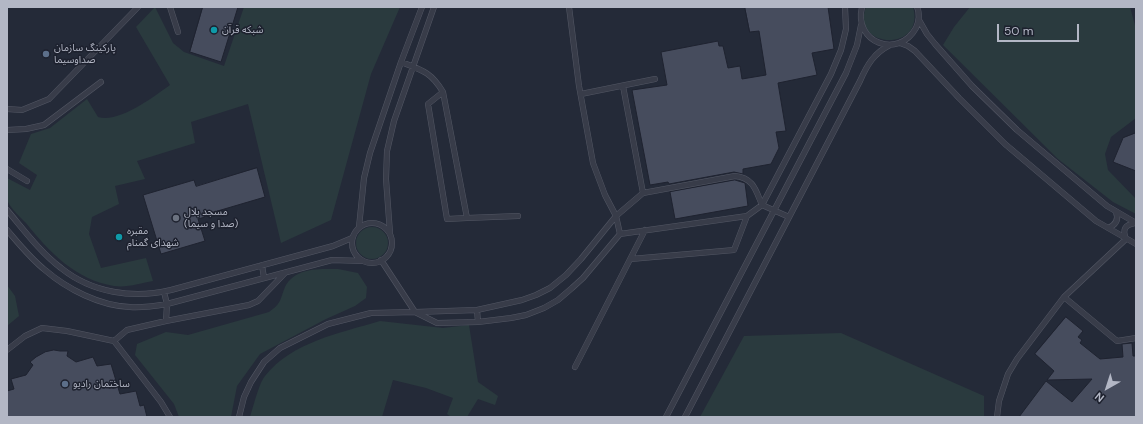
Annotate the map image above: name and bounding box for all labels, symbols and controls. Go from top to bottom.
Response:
scale bar [999,16,1081,42]
text: 50 m [1004,23,1033,39]
place label: شبکه قرآن [222,24,263,36]
marker: شبکه قرآن [209,25,219,35]
place label: پارکینگ سازمان صداوسیما [54,42,116,66]
marker: پارکینگ سازمان صداوسیما [41,49,51,59]
place label: مسجد بلال (صدا و سیما) [184,206,238,230]
marker: مسجد بلال (صدا و سیما) [171,213,181,223]
place label: مقبره شهدای گمنام [127,225,179,248]
marker: مقبره شهدای گمنام [114,232,124,242]
north arrow [1087,368,1127,408]
place label: ساختمان رادیو [73,378,130,390]
marker: ساختمان رادیو [60,379,70,389]
text: N [1092,389,1107,405]

